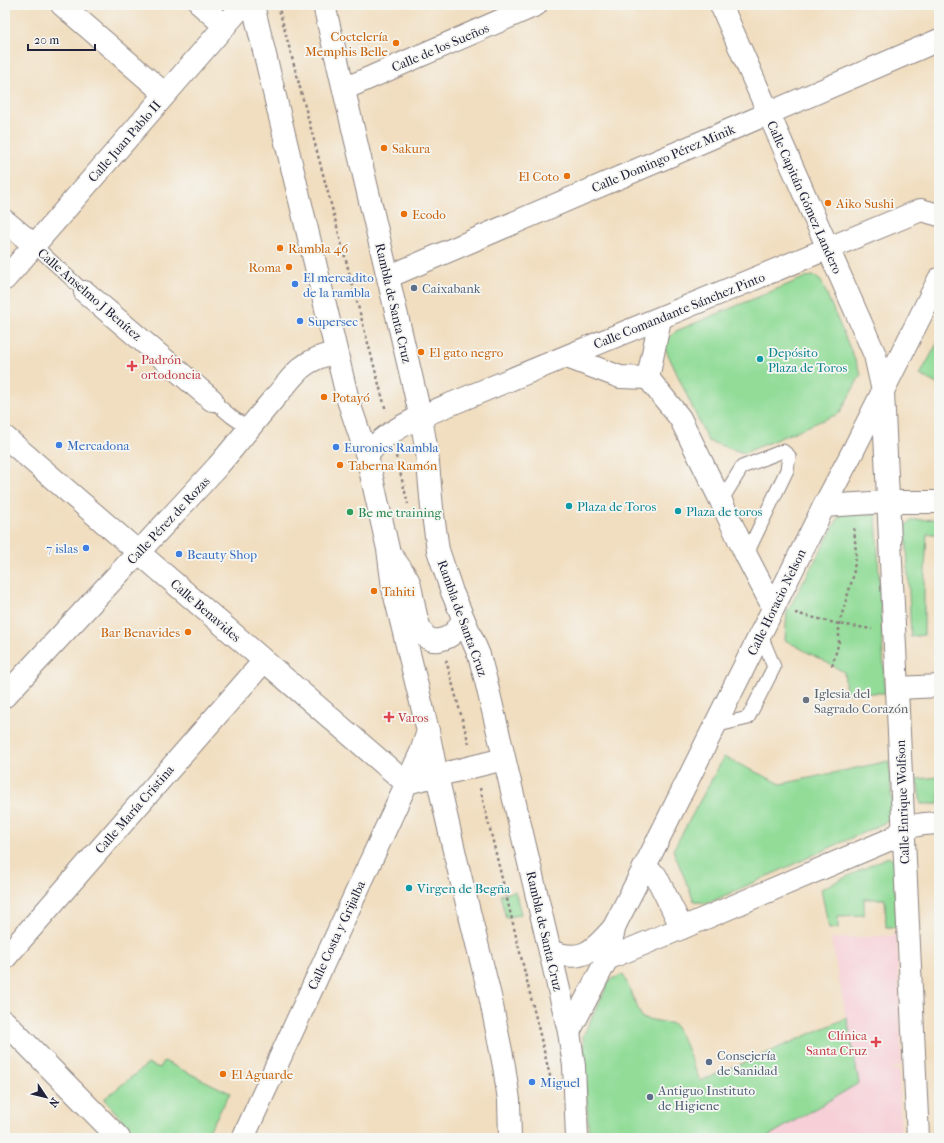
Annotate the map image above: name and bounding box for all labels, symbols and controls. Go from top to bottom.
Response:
street label: Calle de los Sueños [389,20,491,75]
scale bar [28,26,95,52]
place label: Coctelería Memphis Belle [305,29,389,59]
text: 20 m [34,33,59,47]
marker: Coctelería Memphis Belle [391,38,401,48]
street label: Calle Juan Pablo II [85,98,164,185]
street label: Calle Capitán Gómez Landero [764,118,845,276]
street label: Calle Domingo Pérez Minik [589,121,737,195]
place label: Sakura [392,141,431,156]
marker: Sakura [379,143,389,153]
place label: El Coto [518,169,559,184]
marker: El Coto [562,171,572,181]
place label: Aiko Sushi [835,196,894,211]
marker: Aiko Sushi [823,198,833,208]
place label: Ecodo [412,207,446,222]
marker: Ecodo [399,209,409,219]
place label: Rambla 46 [288,241,349,256]
street label: Rambla de Santa Cruz [372,242,415,365]
marker: Rambla 46 [275,243,285,253]
street label: Calle Anselmo J Benítez [35,245,145,344]
place label: Roma [248,260,282,275]
marker: Roma [284,262,294,272]
street label: Calle Comandante Sánchez Pinto [591,269,767,352]
place label: El mercadito de la rambla [303,270,374,300]
marker: El mercadito de la rambla [290,279,300,289]
place label: Caixabank [422,281,481,296]
marker: Caixabank [409,283,419,293]
place label: Supersec [308,314,358,329]
marker: Supersec [295,316,305,326]
place label: El gato negro [429,345,504,360]
place label: Depósito Plaza de Toros [768,345,847,375]
marker: El gato negro [416,347,426,357]
place label: Padrón ortodoncia [141,352,202,382]
marker: Depósito Plaza de Toros [755,354,765,364]
marker: Padrón ortodoncia [126,360,138,372]
place label: Potayó [332,390,370,405]
marker: Potayó [319,392,329,402]
place label: Mercadona [67,438,131,453]
marker: Mercadona [54,440,64,450]
place label: Euronics Rambla [344,440,440,455]
marker: Euronics Rambla [331,442,341,452]
place label: Taberna Ramón [348,458,438,473]
marker: Taberna Ramón [335,460,345,470]
street label: Calle Pérez de Rozas [124,473,213,567]
place label: Plaza de Toros [577,499,656,514]
marker: Plaza de Toros [564,501,574,511]
place label: Plaza de toros [686,504,762,519]
place label: Be me training [358,505,443,520]
marker: Plaza de toros [673,506,683,516]
marker: Be me training [345,507,355,517]
place label: 7 islas [46,541,78,556]
marker: 7 islas [81,543,91,553]
street label: Calle Horacio Nelson [744,546,809,658]
place label: Beauty Shop [187,547,257,562]
marker: Beauty Shop [174,549,184,559]
street label: Rambla de Santa Cruz [434,558,491,679]
street label: Calle Benavides [168,576,244,645]
place label: Tahiti [382,584,415,599]
marker: Tahiti [369,586,379,596]
place label: Bar Benavides [100,625,180,640]
marker: Bar Benavides [183,627,193,637]
place label: Iglesia del Sagrado Corazón [814,686,909,716]
marker: Iglesia del Sagrado Corazón [801,695,811,705]
place label: Varos [397,710,429,725]
marker: Varos [383,711,395,723]
street label: Calle Enrique Wolfson [893,739,912,864]
street label: Calle María Cristina [92,761,177,857]
street label: Rambla de Santa Cruz [523,870,566,993]
street label: Calle Costa y Grijalba [305,877,369,992]
place label: Virgen de Begña [416,881,511,896]
marker: Virgen de Begña [404,883,414,893]
place label: Clínica Santa Cruz [806,1028,868,1058]
marker: Clínica Santa Cruz [870,1036,882,1048]
place label: Consejería de Sanidad [717,1048,778,1078]
marker: Consejería de Sanidad [704,1057,714,1067]
place label: El Aguarde [231,1067,294,1082]
marker: El Aguarde [218,1069,228,1079]
place label: Miguel [540,1075,581,1090]
north arrow [26,1077,66,1117]
marker: Miguel [527,1077,537,1087]
place label: Antiguo Instituto de Higiene [657,1083,756,1113]
marker: Antiguo Instituto de Higiene [645,1092,655,1102]
text: N [46,1095,62,1110]

